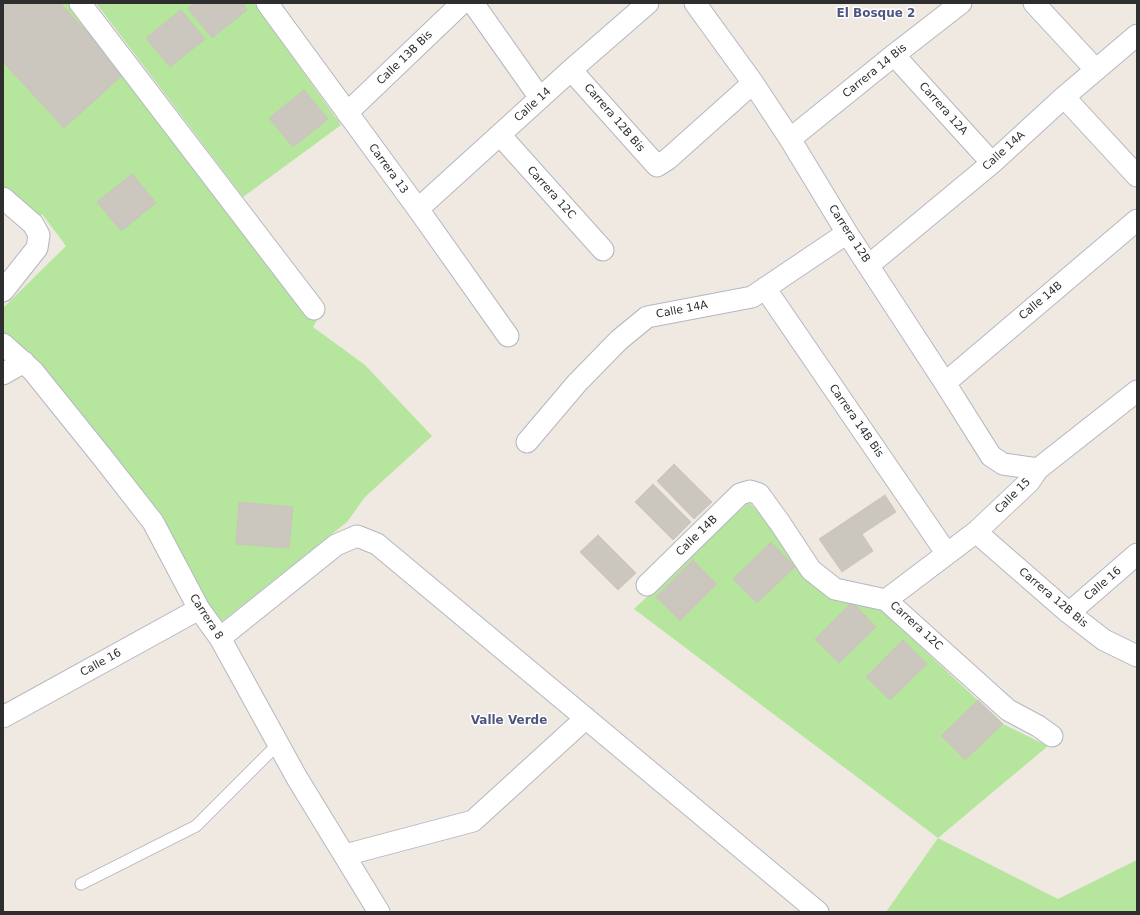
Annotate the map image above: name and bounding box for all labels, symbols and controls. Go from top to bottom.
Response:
district label: El Bosque 2 [837,7,915,21]
street label: Calle 13B Bis [374,28,436,88]
street label: Carrera 14 Bis [840,41,910,101]
street label: Carrera 12A [916,80,970,138]
street label: Carrera 12B Bis [581,81,647,155]
street label: Calle 14 [512,85,554,125]
street label: Calle 14A [980,129,1028,173]
street label: Carrera 13 [365,141,411,197]
street label: Carrera 12C [524,164,578,222]
street label: Carrera 12B [825,203,873,265]
street label: Calle 14B [1017,279,1065,323]
street label: Calle 14A [655,299,709,321]
street label: Carrera 14B Bis [826,382,886,460]
street label: Calle 15 [992,475,1034,517]
street label: Calle 14B [674,513,720,559]
street label: Calle 16 [1082,564,1124,604]
street label: Carrera 12B Bis [1016,565,1090,631]
street label: Carrera 8 [186,592,226,642]
street label: Carrera 12C [887,599,945,653]
street label: Calle 16 [78,646,124,680]
district label: Valle Verde [471,714,547,728]

